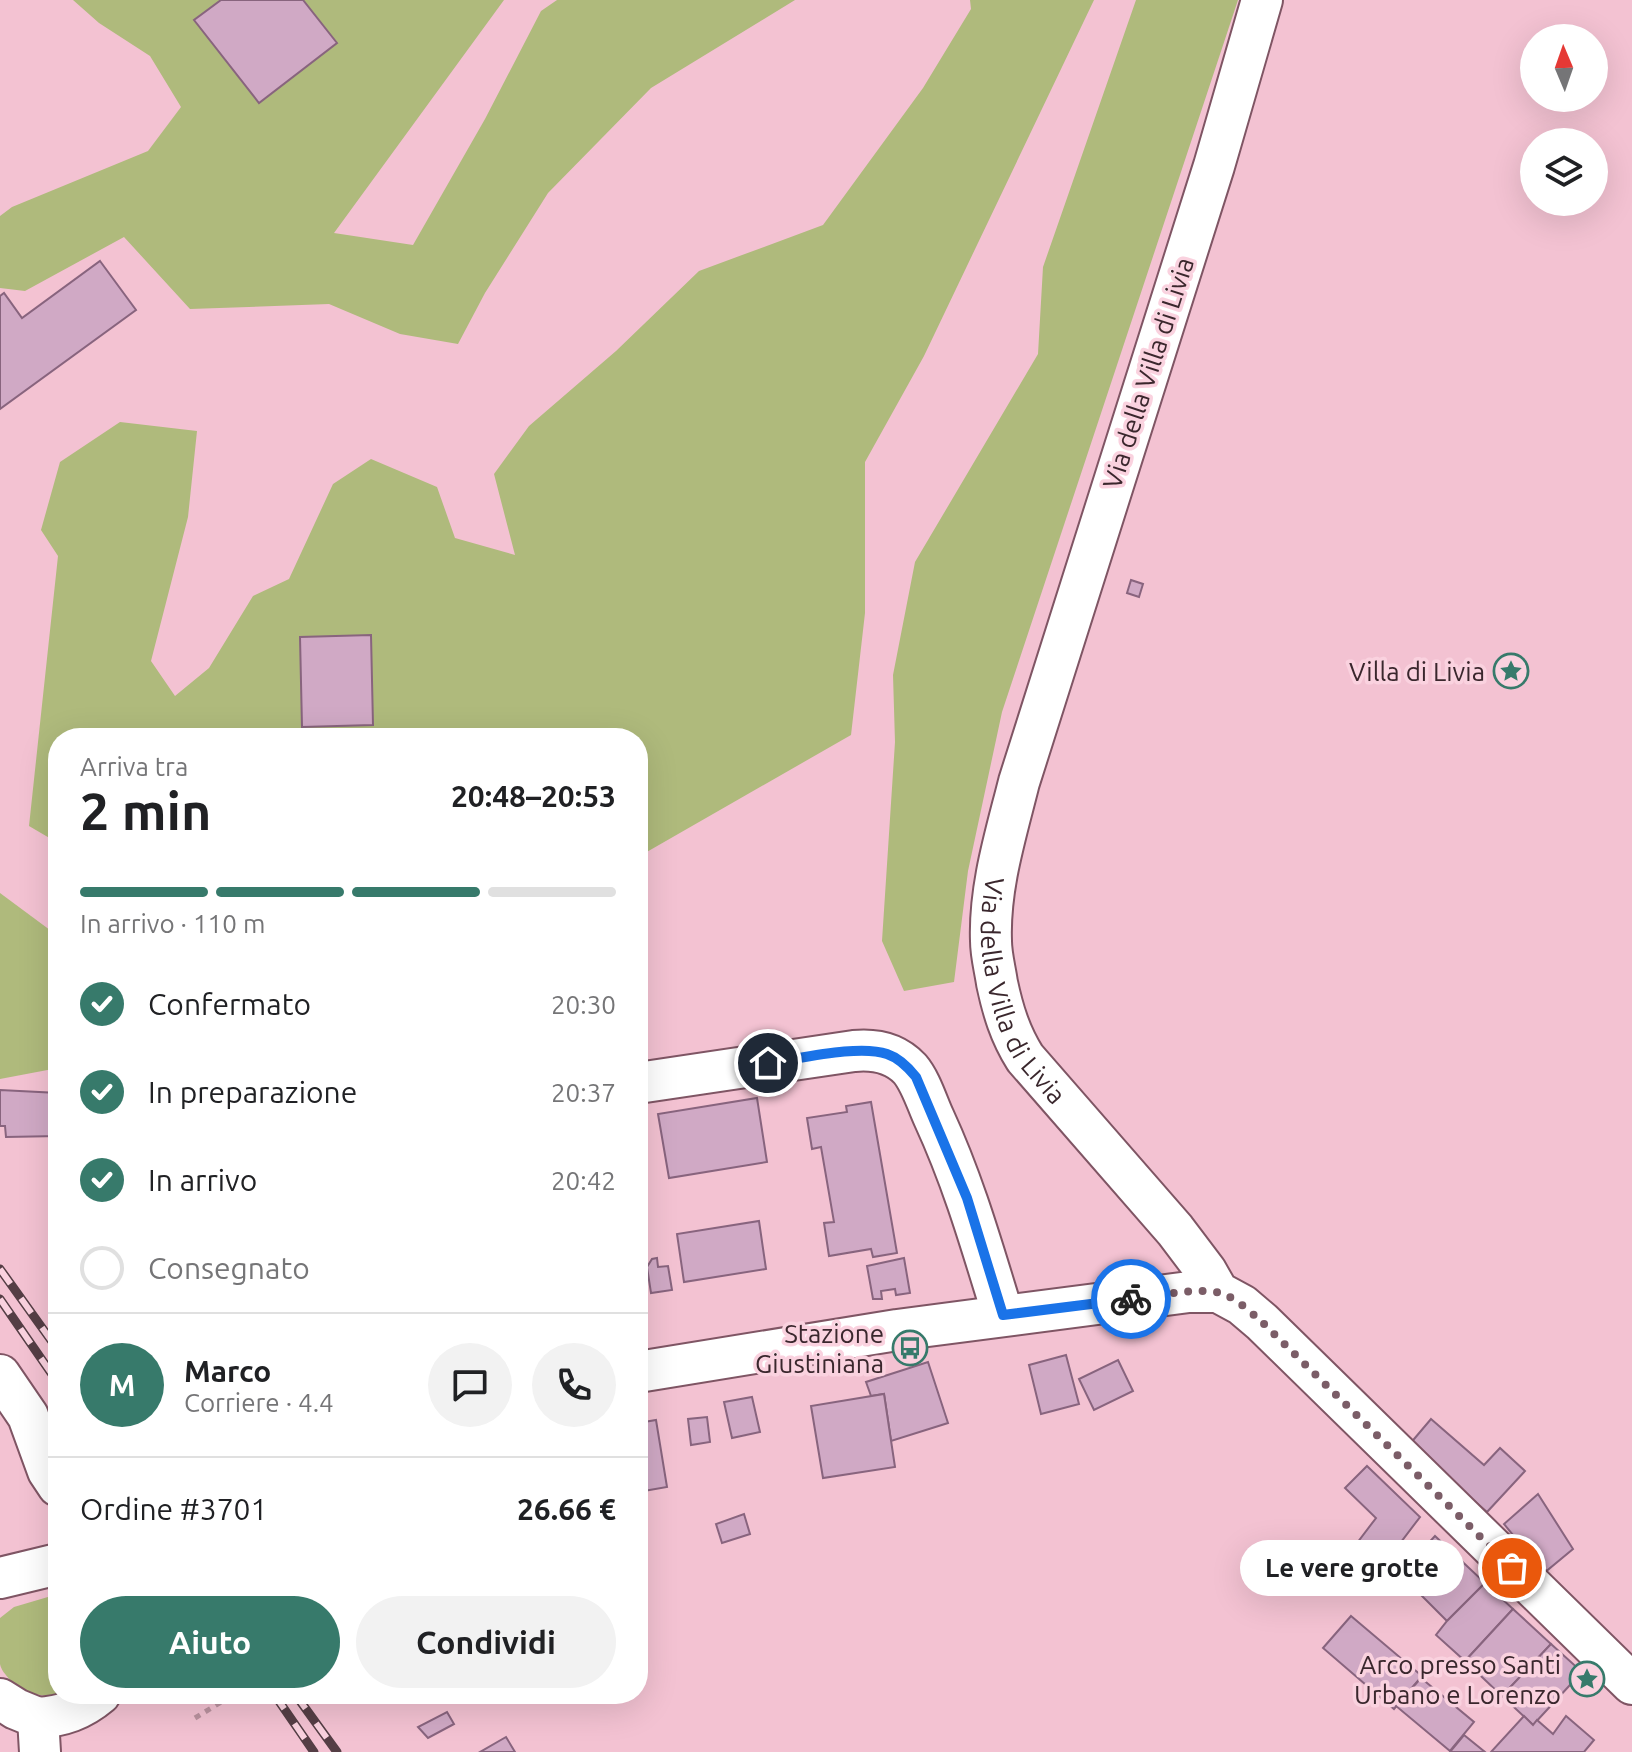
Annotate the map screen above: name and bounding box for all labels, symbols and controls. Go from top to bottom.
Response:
north arrow [1520,24,1608,112]
map controls [1520,24,1608,216]
button: layers [1520,128,1608,216]
street label: Via della Villa di Livia [1097,254,1199,492]
place icon: Villa di Livia [1492,652,1530,690]
place label: Villa di Livia [1349,657,1485,686]
text: Arriva tra [80,752,188,781]
text: 20:48–20:53 [451,779,616,813]
text: 2 min [80,782,211,840]
street label: Via della Villa di Livia [976,875,1072,1109]
text: In arrivo · 110 m [80,909,265,938]
icon: check [80,982,124,1026]
text: Confermato [148,987,311,1021]
text: 20:30 [551,990,616,1019]
pin [734,1029,802,1097]
icon: home [746,1041,790,1085]
icon: check [80,1070,124,1114]
text: In preparazione [148,1075,357,1109]
text: 20:37 [551,1078,616,1107]
icon: check [80,1158,124,1202]
text: In arrivo [148,1163,257,1197]
text: 20:42 [551,1166,616,1195]
text: Consegnato [148,1251,310,1285]
courier [1091,1259,1171,1339]
icon: bike [1109,1277,1153,1321]
place label: Stazione Giustiniana [755,1319,884,1378]
bus stop icon: Stazione Giustiniana [891,1329,929,1367]
button: chat [428,1343,512,1427]
button: phone [532,1343,616,1427]
text: Marco [184,1354,271,1388]
text: M [109,1368,135,1402]
text: Corriere · 4.4 [184,1388,334,1417]
text: Ordine #3701 [80,1492,267,1526]
text: 26.66 € [517,1492,616,1526]
pin [1478,1534,1546,1602]
callout: Le vere grotte [1240,1540,1464,1596]
icon: bag [1490,1546,1534,1590]
text: Le vere grotte [1265,1553,1439,1582]
button: Aiuto [80,1596,340,1688]
button: Condividi [356,1596,616,1688]
place label: Arco presso Santi Urbano e Lorenzo [1354,1650,1561,1709]
place icon: Arco presso Santi Urbano e Lorenzo [1568,1660,1606,1698]

